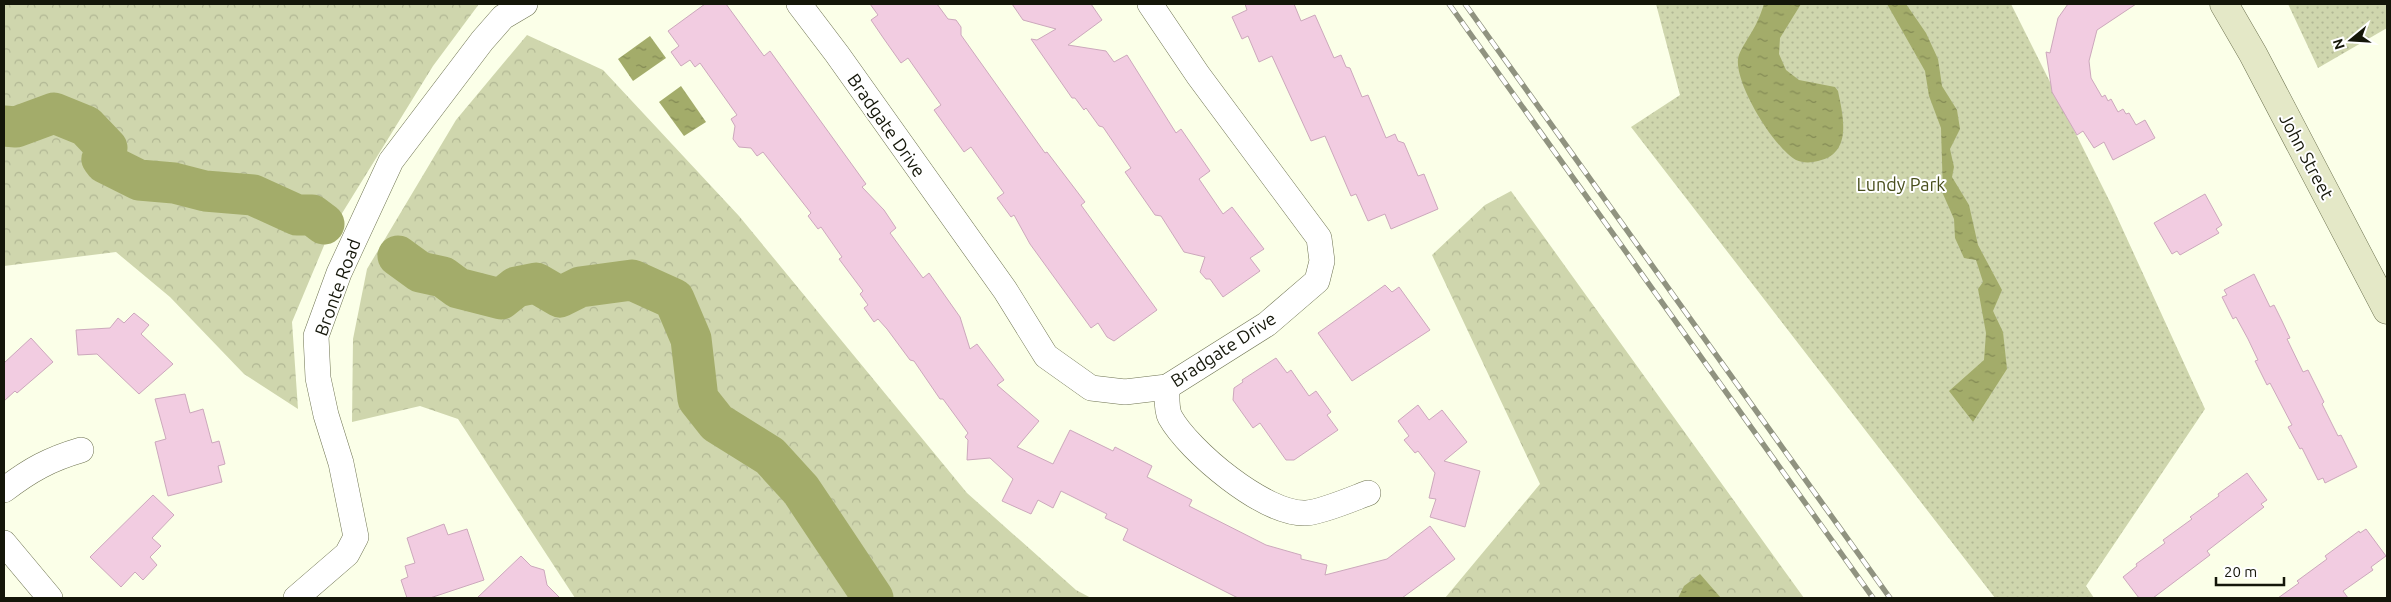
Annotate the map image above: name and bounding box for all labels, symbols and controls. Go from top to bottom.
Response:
north arrow [2326,15,2376,65]
text: N [2329,37,2348,51]
street label: Bradgate Drive [844,70,930,180]
street label: John Street [2276,110,2338,202]
park label: Lundy Park [1857,174,1945,194]
street label: Bronte Road [310,236,364,338]
street label: Bradgate Drive [1167,308,1279,390]
scale bar [2216,554,2284,586]
text: 20 m [2224,563,2257,580]

